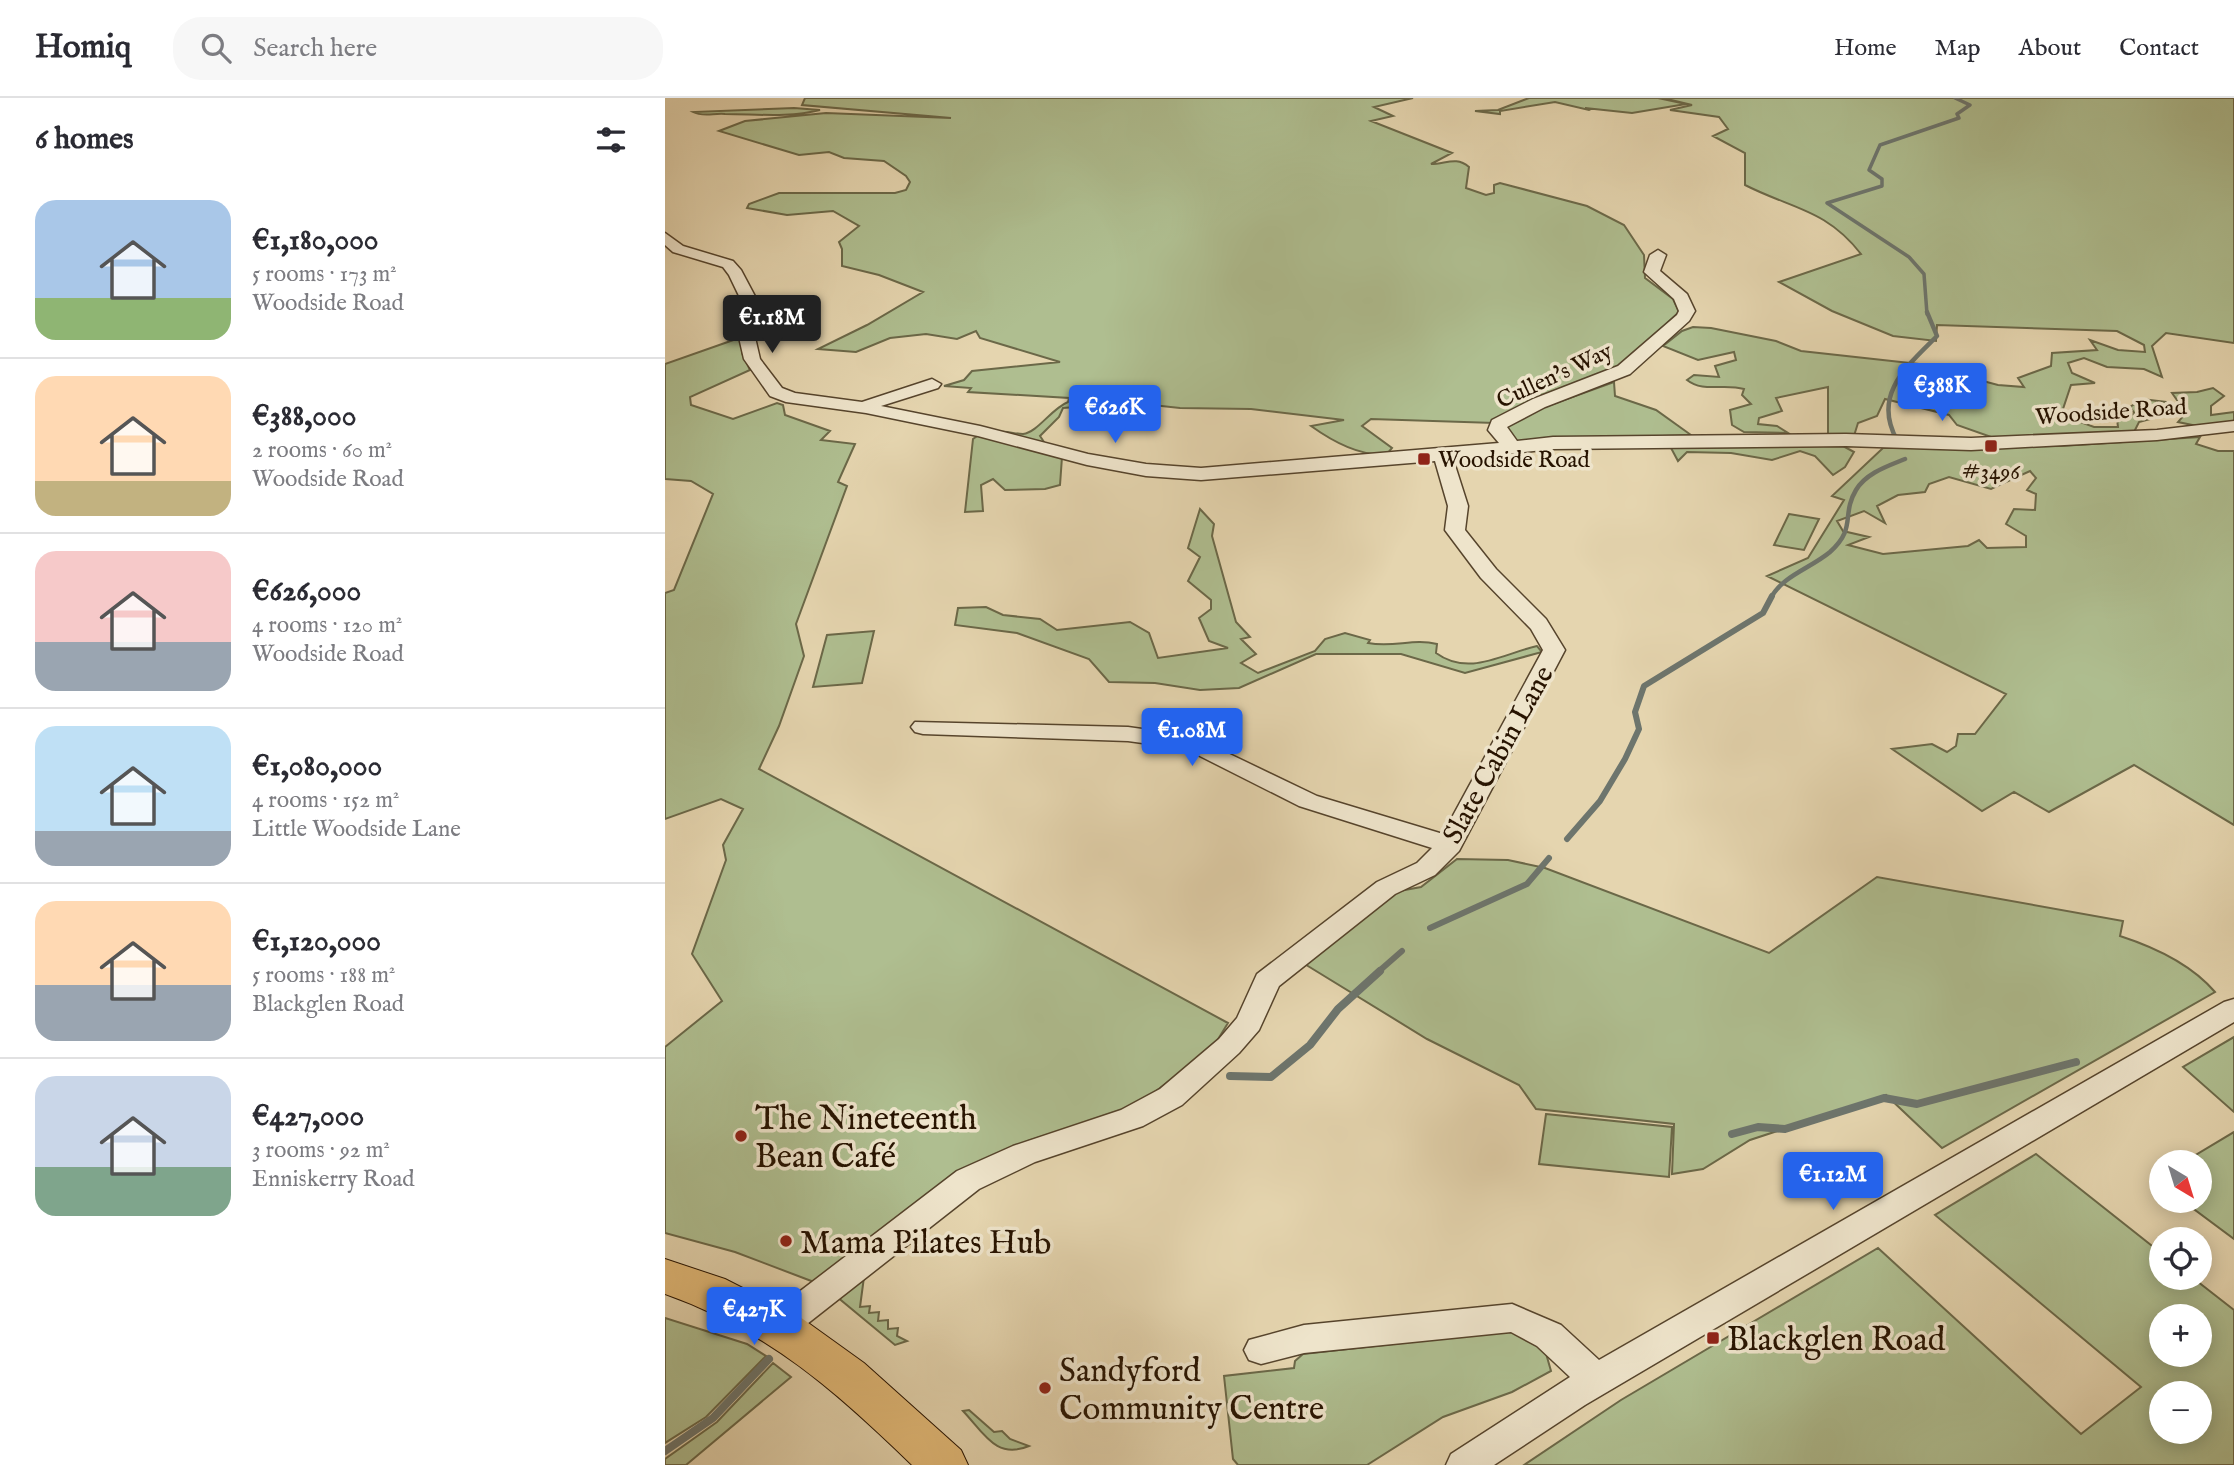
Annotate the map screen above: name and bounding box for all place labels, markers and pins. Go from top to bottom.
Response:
pin: €1.18M [715,296,829,355]
pin: €388K [1893,364,1991,423]
pin: €626K [1066,386,1164,445]
marker: #3496 [1983,438,1999,454]
place label: Woodside Road [1438,446,1590,475]
marker: Woodside Road [1416,451,1432,467]
place label: #3496 [1962,458,2021,487]
pin: €1.08M [1135,708,1249,768]
place label: The Nineteenth Bean Café [755,1099,977,1179]
marker: The Nineteenth Bean Café [733,1128,749,1144]
pin: €1.12M [1776,1152,1890,1212]
place label: Mama Pilates Hub [800,1223,1051,1265]
marker: Mama Pilates Hub [778,1233,794,1249]
pin: €427K [705,1288,803,1347]
place label: Blackglen Road [1727,1320,1946,1362]
marker: Blackglen Road [1705,1330,1721,1346]
place label: Sandyford Community Centre [1059,1351,1324,1431]
marker: Sandyford Community Centre [1037,1380,1053,1396]

